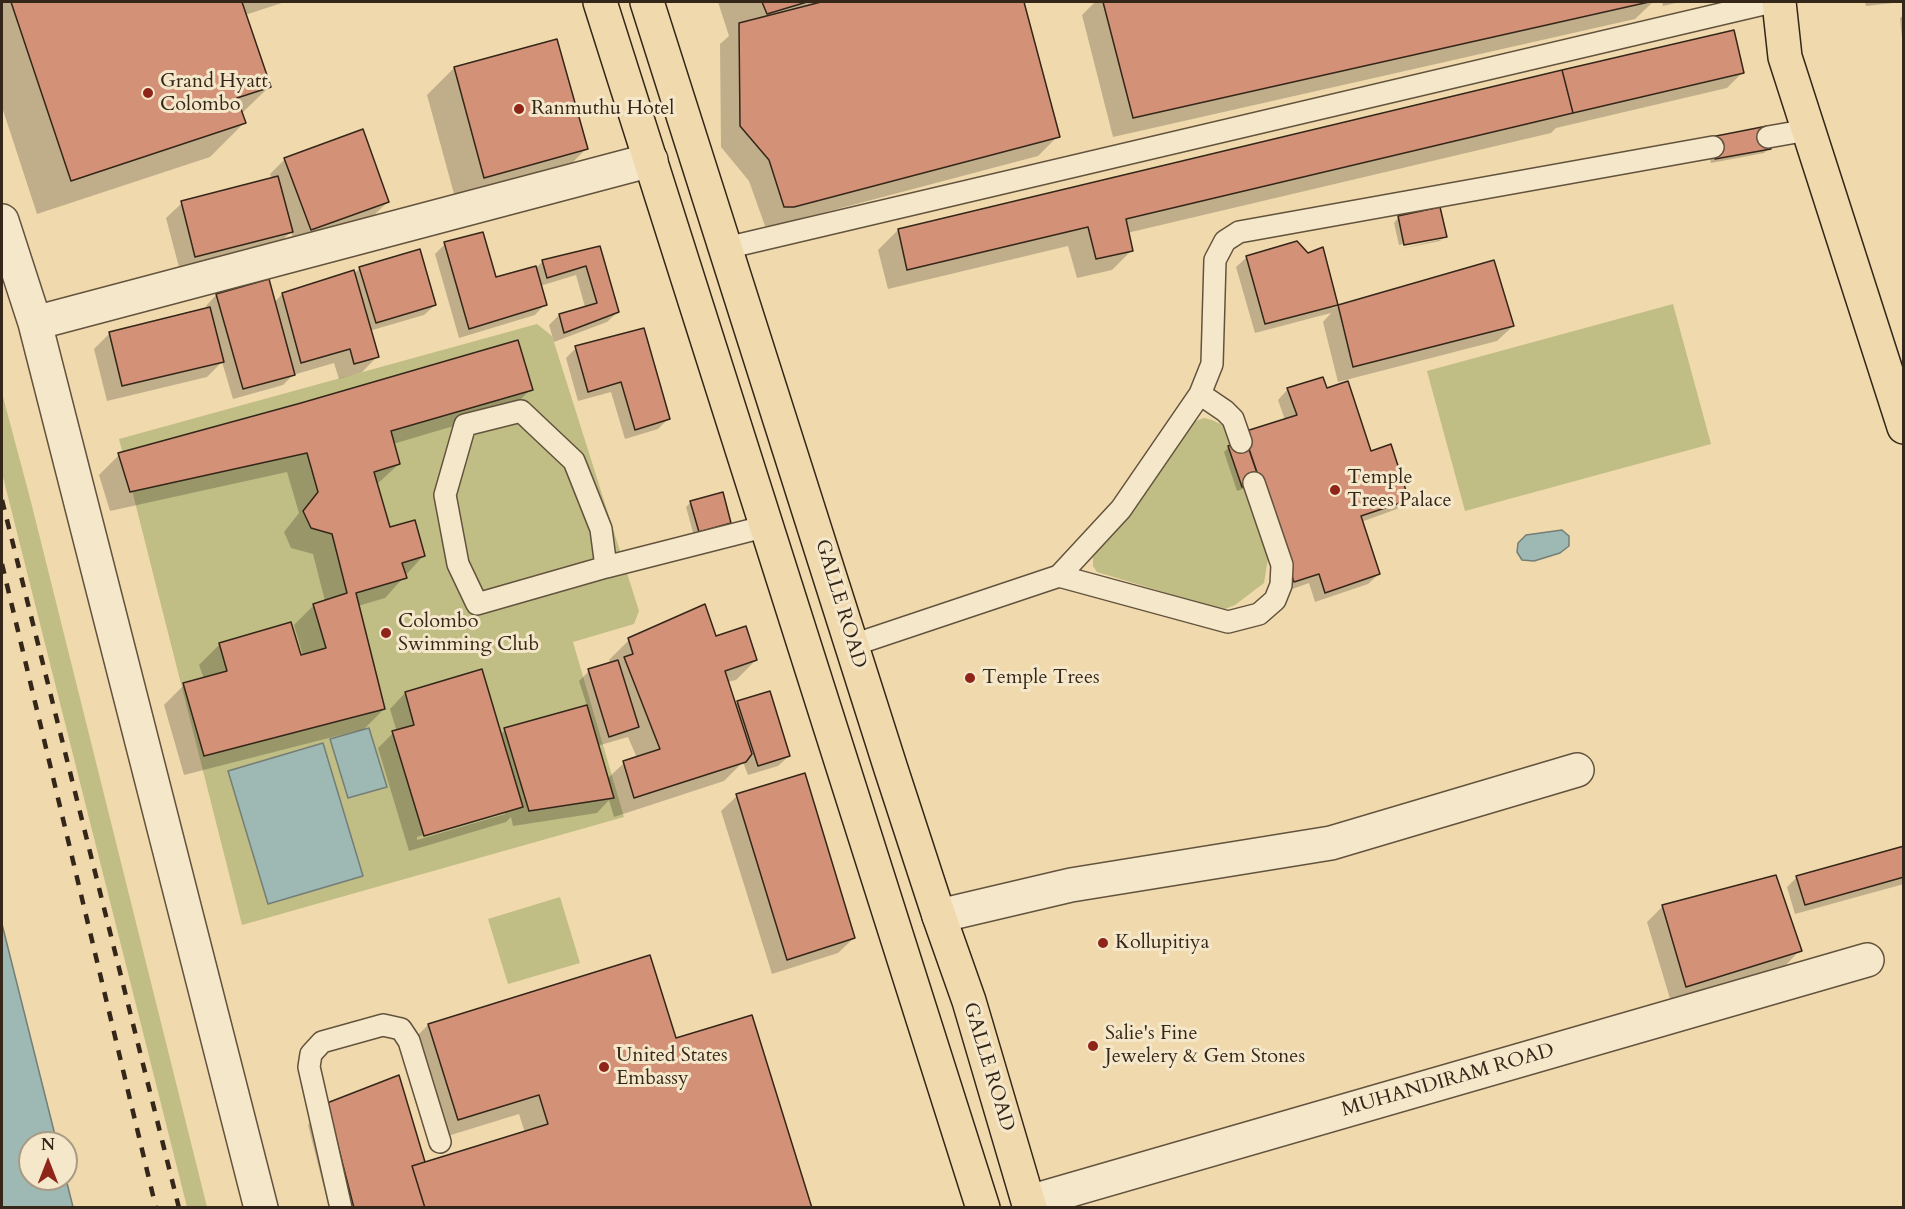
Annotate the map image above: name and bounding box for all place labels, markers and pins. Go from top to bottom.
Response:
place label: Grand Hyatt Colombo [160,70,268,117]
marker: Grand Hyatt Colombo [141,86,155,100]
place label: Ranmuthu Hotel [531,97,674,121]
marker: Ranmuthu Hotel [512,102,526,116]
place label: Temple Trees Palace [1347,466,1452,513]
marker: Temple Trees Palace [1328,483,1342,497]
place label: Colombo Swimming Club [398,610,539,657]
marker: Colombo Swimming Club [379,626,393,640]
place label: Temple Trees [982,666,1100,690]
marker: Temple Trees [963,671,977,685]
place label: Kollupitiya [1115,931,1209,955]
marker: Kollupitiya [1096,936,1110,950]
place label: Salie's Fine Jewelery & Gem Stones [1105,1022,1305,1069]
marker: Salie's Fine Jewelery & Gem Stones [1086,1039,1100,1053]
place label: United States Embassy [616,1044,728,1091]
marker: United States Embassy [597,1060,611,1074]

